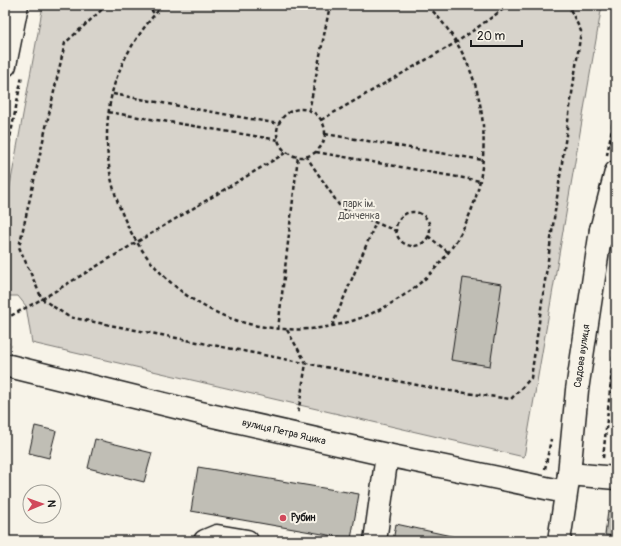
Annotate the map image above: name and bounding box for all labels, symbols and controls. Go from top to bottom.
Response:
scale bar [471,22,522,48]
text: 20 m [477,29,506,44]
park label: парк ім. Донченка [337,198,380,222]
street label: Садова вулиця [572,323,592,388]
street label: вулиця Петра Яцика [241,416,328,448]
north arrow [22,484,62,524]
text: N [45,500,58,508]
place label: Рубин [291,512,315,524]
marker: Рубин [278,513,288,523]

